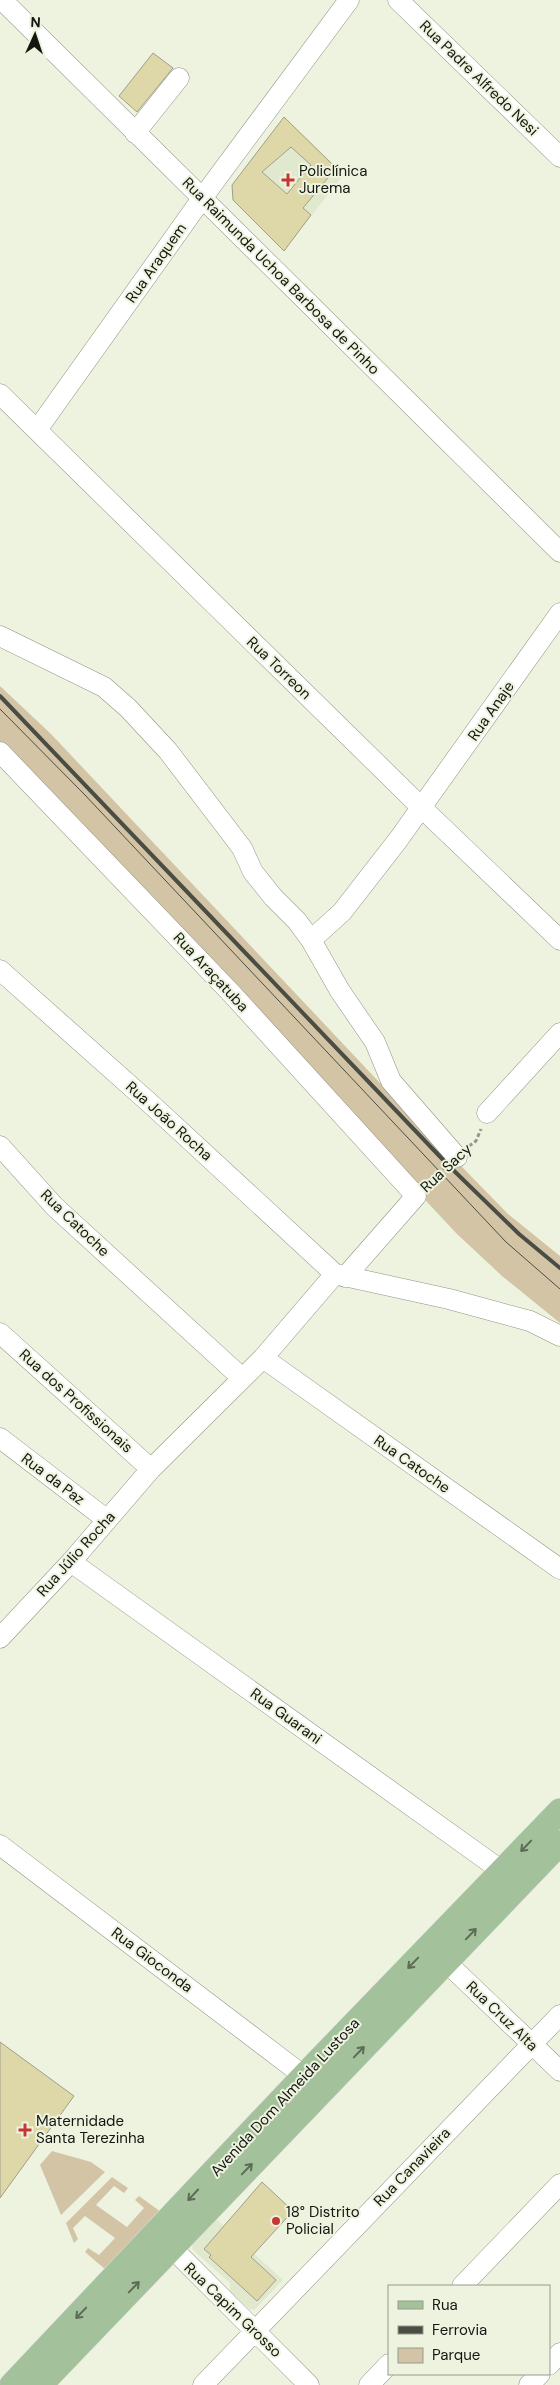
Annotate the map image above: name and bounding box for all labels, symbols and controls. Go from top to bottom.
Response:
north arrow [10,10,60,60]
text: N [30,13,41,31]
street label: Rua Padre Alfredo Nesi [415,16,543,140]
place label: Policlínica Jurema [299,161,367,198]
street label: Rua Raimunda Uchoa Barbosa de Pinho [178,173,384,379]
marker: Policlínica Jurema [281,173,295,187]
street label: Rua Araquem [121,219,191,307]
street label: Rua Torreon [242,632,316,704]
street label: Rua Anaje [463,677,519,745]
street label: Rua Araçatuba [169,928,253,1016]
street label: Rua João Rocha [121,1077,217,1165]
street label: Rua Sacy [416,1139,476,1197]
street label: Rua Catoche [36,1185,114,1261]
street label: Rua dos Profissionais [15,1345,137,1457]
street label: Rua Catoche [370,1430,454,1498]
street label: Rua da Paz [17,1449,89,1510]
street label: Rua Júlio Rocha [32,1507,120,1601]
street label: Rua Guarani [246,1683,326,1749]
one-way arrow [520,1839,532,1852]
street label: Rua Gioconda [107,1923,197,1997]
one-way arrow [465,1928,477,1941]
one-way arrow [407,1956,419,1969]
street label: Rua Cruz Alta [462,1977,542,2055]
street label: Avenida Dom Almeida Lustosa [206,2013,364,2181]
one-way arrow [353,2045,365,2058]
place label: Maternidade Santa Terezinha [36,2111,145,2148]
marker: Maternidade Santa Terezinha [18,2123,32,2137]
street label: Rua Canavieira [369,2123,455,2211]
one-way arrow [241,2163,253,2176]
one-way arrow [187,2188,199,2201]
place label: 18° Distrito Policial [286,2202,360,2239]
marker: 18° Distrito Policial [270,2215,282,2227]
street label: Rua Capim Grosso [180,2258,286,2362]
one-way arrow [128,2281,140,2293]
legend [388,2285,550,2375]
text: Rua [432,2295,458,2315]
one-way arrow [75,2306,87,2319]
text: Ferrovia [432,2320,487,2340]
text: Parque [432,2345,480,2365]

